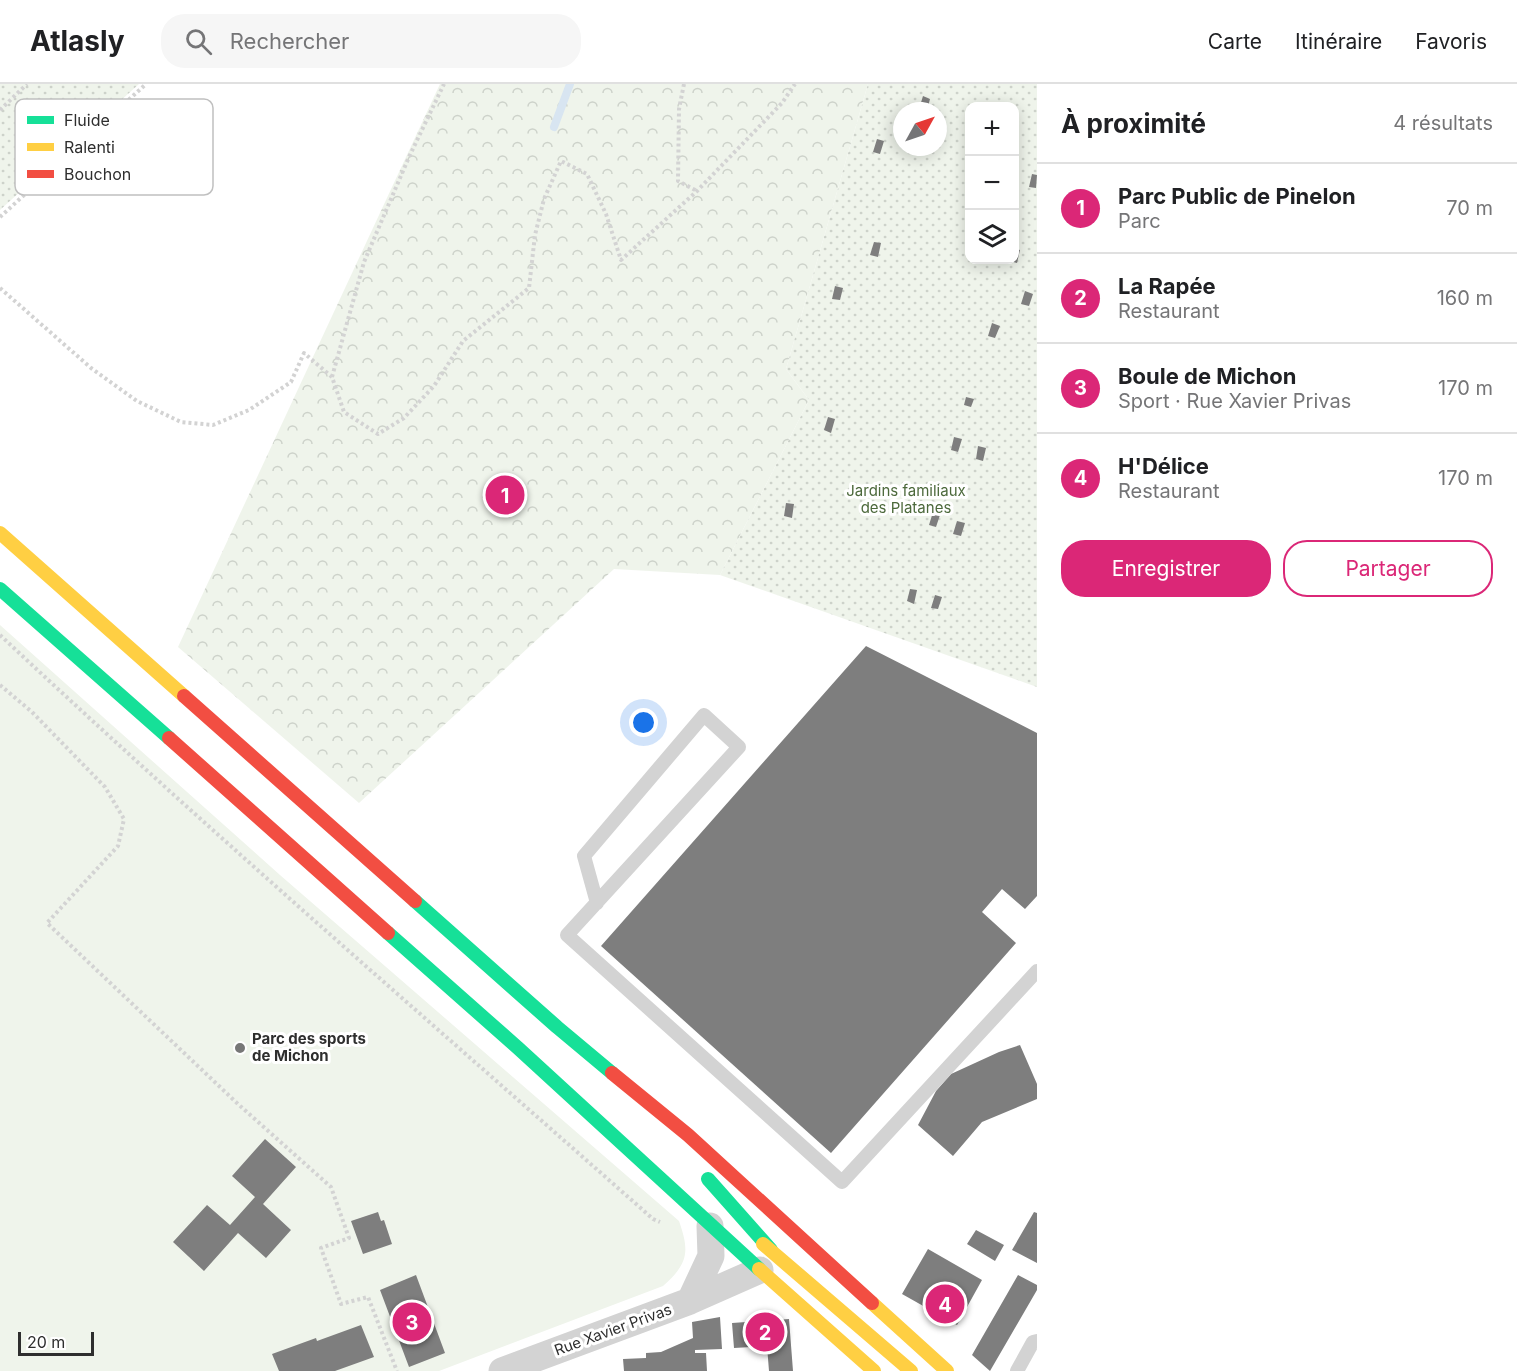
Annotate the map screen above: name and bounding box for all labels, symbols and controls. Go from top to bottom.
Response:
search box [161,14,581,68]
text: Atlasly [30,24,125,58]
icon: search [182,25,215,58]
text: Rechercher [230,28,349,54]
text: Carte [1208,29,1262,54]
text: Itinéraire [1295,29,1382,54]
text: Favoris [1415,29,1487,54]
legend [15,99,213,195]
north arrow [893,102,947,156]
map controls [965,102,1019,264]
button: + [965,102,1019,156]
text: À proximité [1061,108,1206,139]
text: Fluide [64,110,110,130]
text: 4 résultats [1393,111,1493,135]
text: Ralenti [64,137,115,157]
button: − [965,156,1019,210]
text: Bouchon [64,164,131,184]
text: Parc Public de Pinelon [1118,183,1356,209]
text: 1 [1076,196,1085,220]
text: 70 m [1446,196,1493,220]
text: Parc [1118,209,1161,233]
button: layers [965,210,1019,264]
text: La Rapée [1118,273,1216,299]
text: 2 [1074,286,1087,310]
text: 160 m [1437,286,1493,310]
text: Restaurant [1118,299,1220,323]
text: Boule de Michon [1118,363,1297,389]
text: 3 [1074,376,1087,400]
text: 170 m [1438,376,1493,400]
text: Sport · Rue Xavier Privas [1118,389,1351,413]
text: H'Délice [1118,453,1209,479]
text: 4 [1074,466,1087,490]
text: 170 m [1438,466,1493,490]
pin: 1 [486,472,524,518]
text: Restaurant [1118,479,1220,503]
park label: Jardins familiaux des Platanes [846,481,966,517]
button: Enregistrer [1061,540,1271,597]
button: Partager [1283,540,1493,597]
your location [629,708,658,737]
place label: Parc des sports de Michon [252,1029,366,1065]
marker: Parc des sports de Michon [233,1041,247,1055]
pin: 4 [926,1282,964,1326]
street label: Rue Xavier Privas [552,1299,674,1360]
pin: 3 [392,1300,432,1344]
pin: 2 [746,1310,784,1354]
scale bar [18,1329,94,1356]
text: 20 m [27,1332,65,1352]

